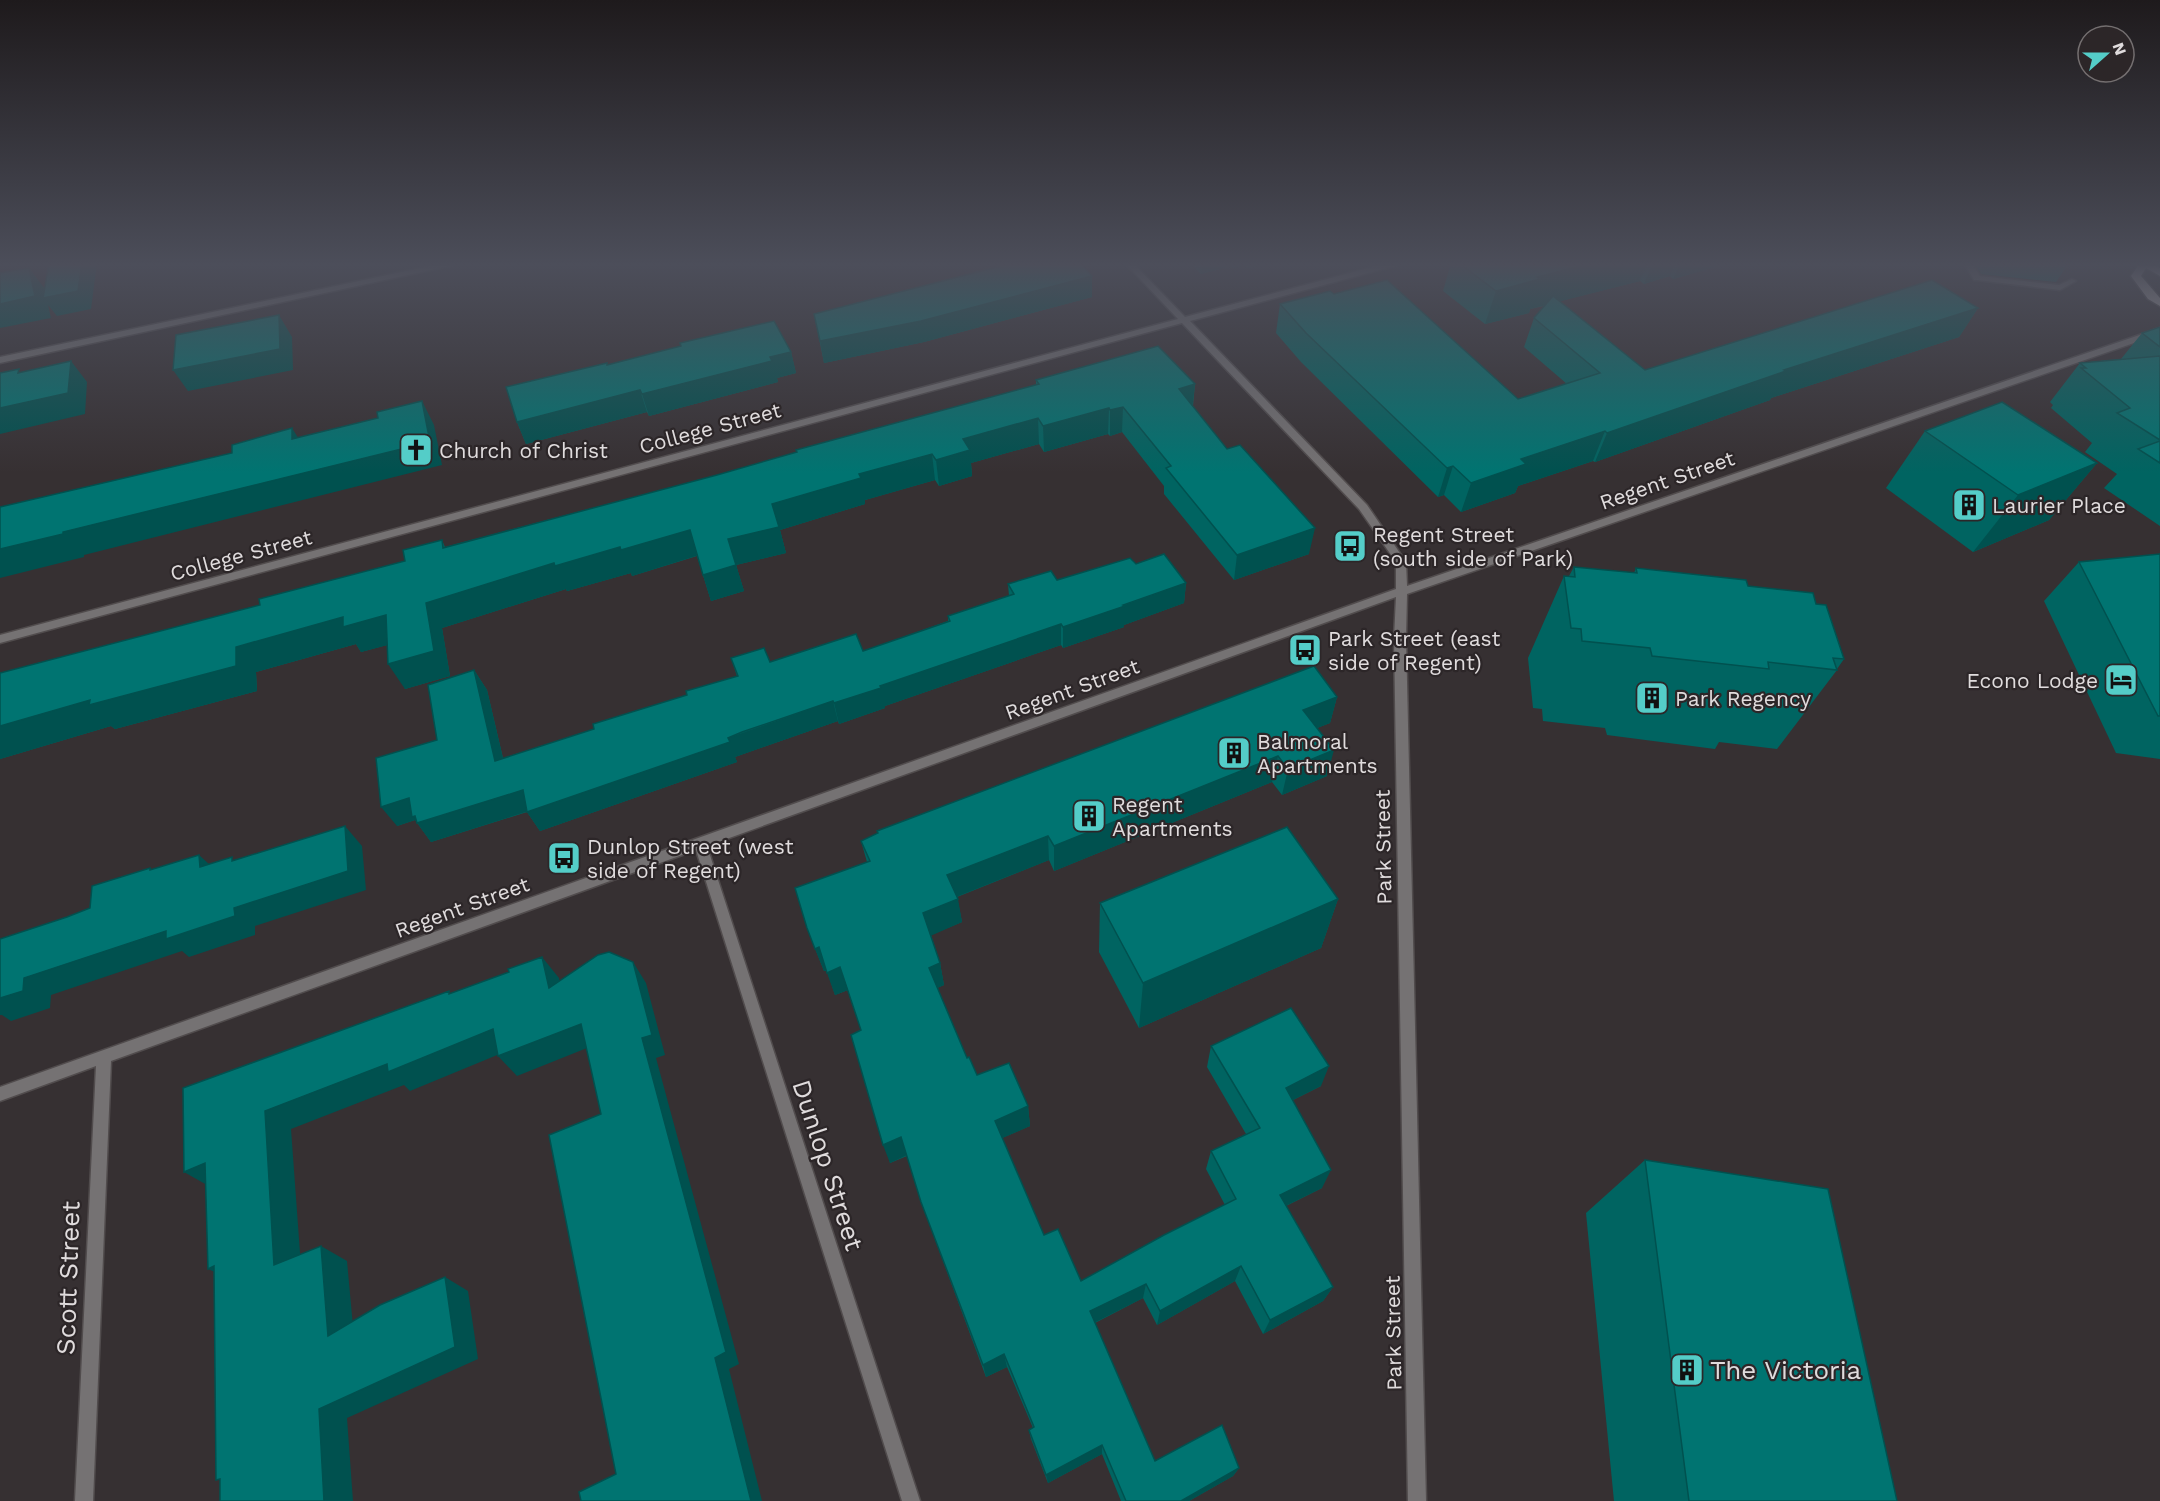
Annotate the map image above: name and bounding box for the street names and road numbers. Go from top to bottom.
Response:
street label: College Street [636,397,784,459]
street label: Regent Street [1596,445,1738,515]
street label: College Street [167,524,315,586]
street label: Regent Street [1001,653,1143,725]
street label: Park Street [1369,789,1397,905]
street label: Regent Street [391,871,533,943]
street label: Dunlop Street [786,1076,870,1254]
street label: Scott Street [50,1200,86,1355]
street label: Park Street [1379,1275,1407,1391]

